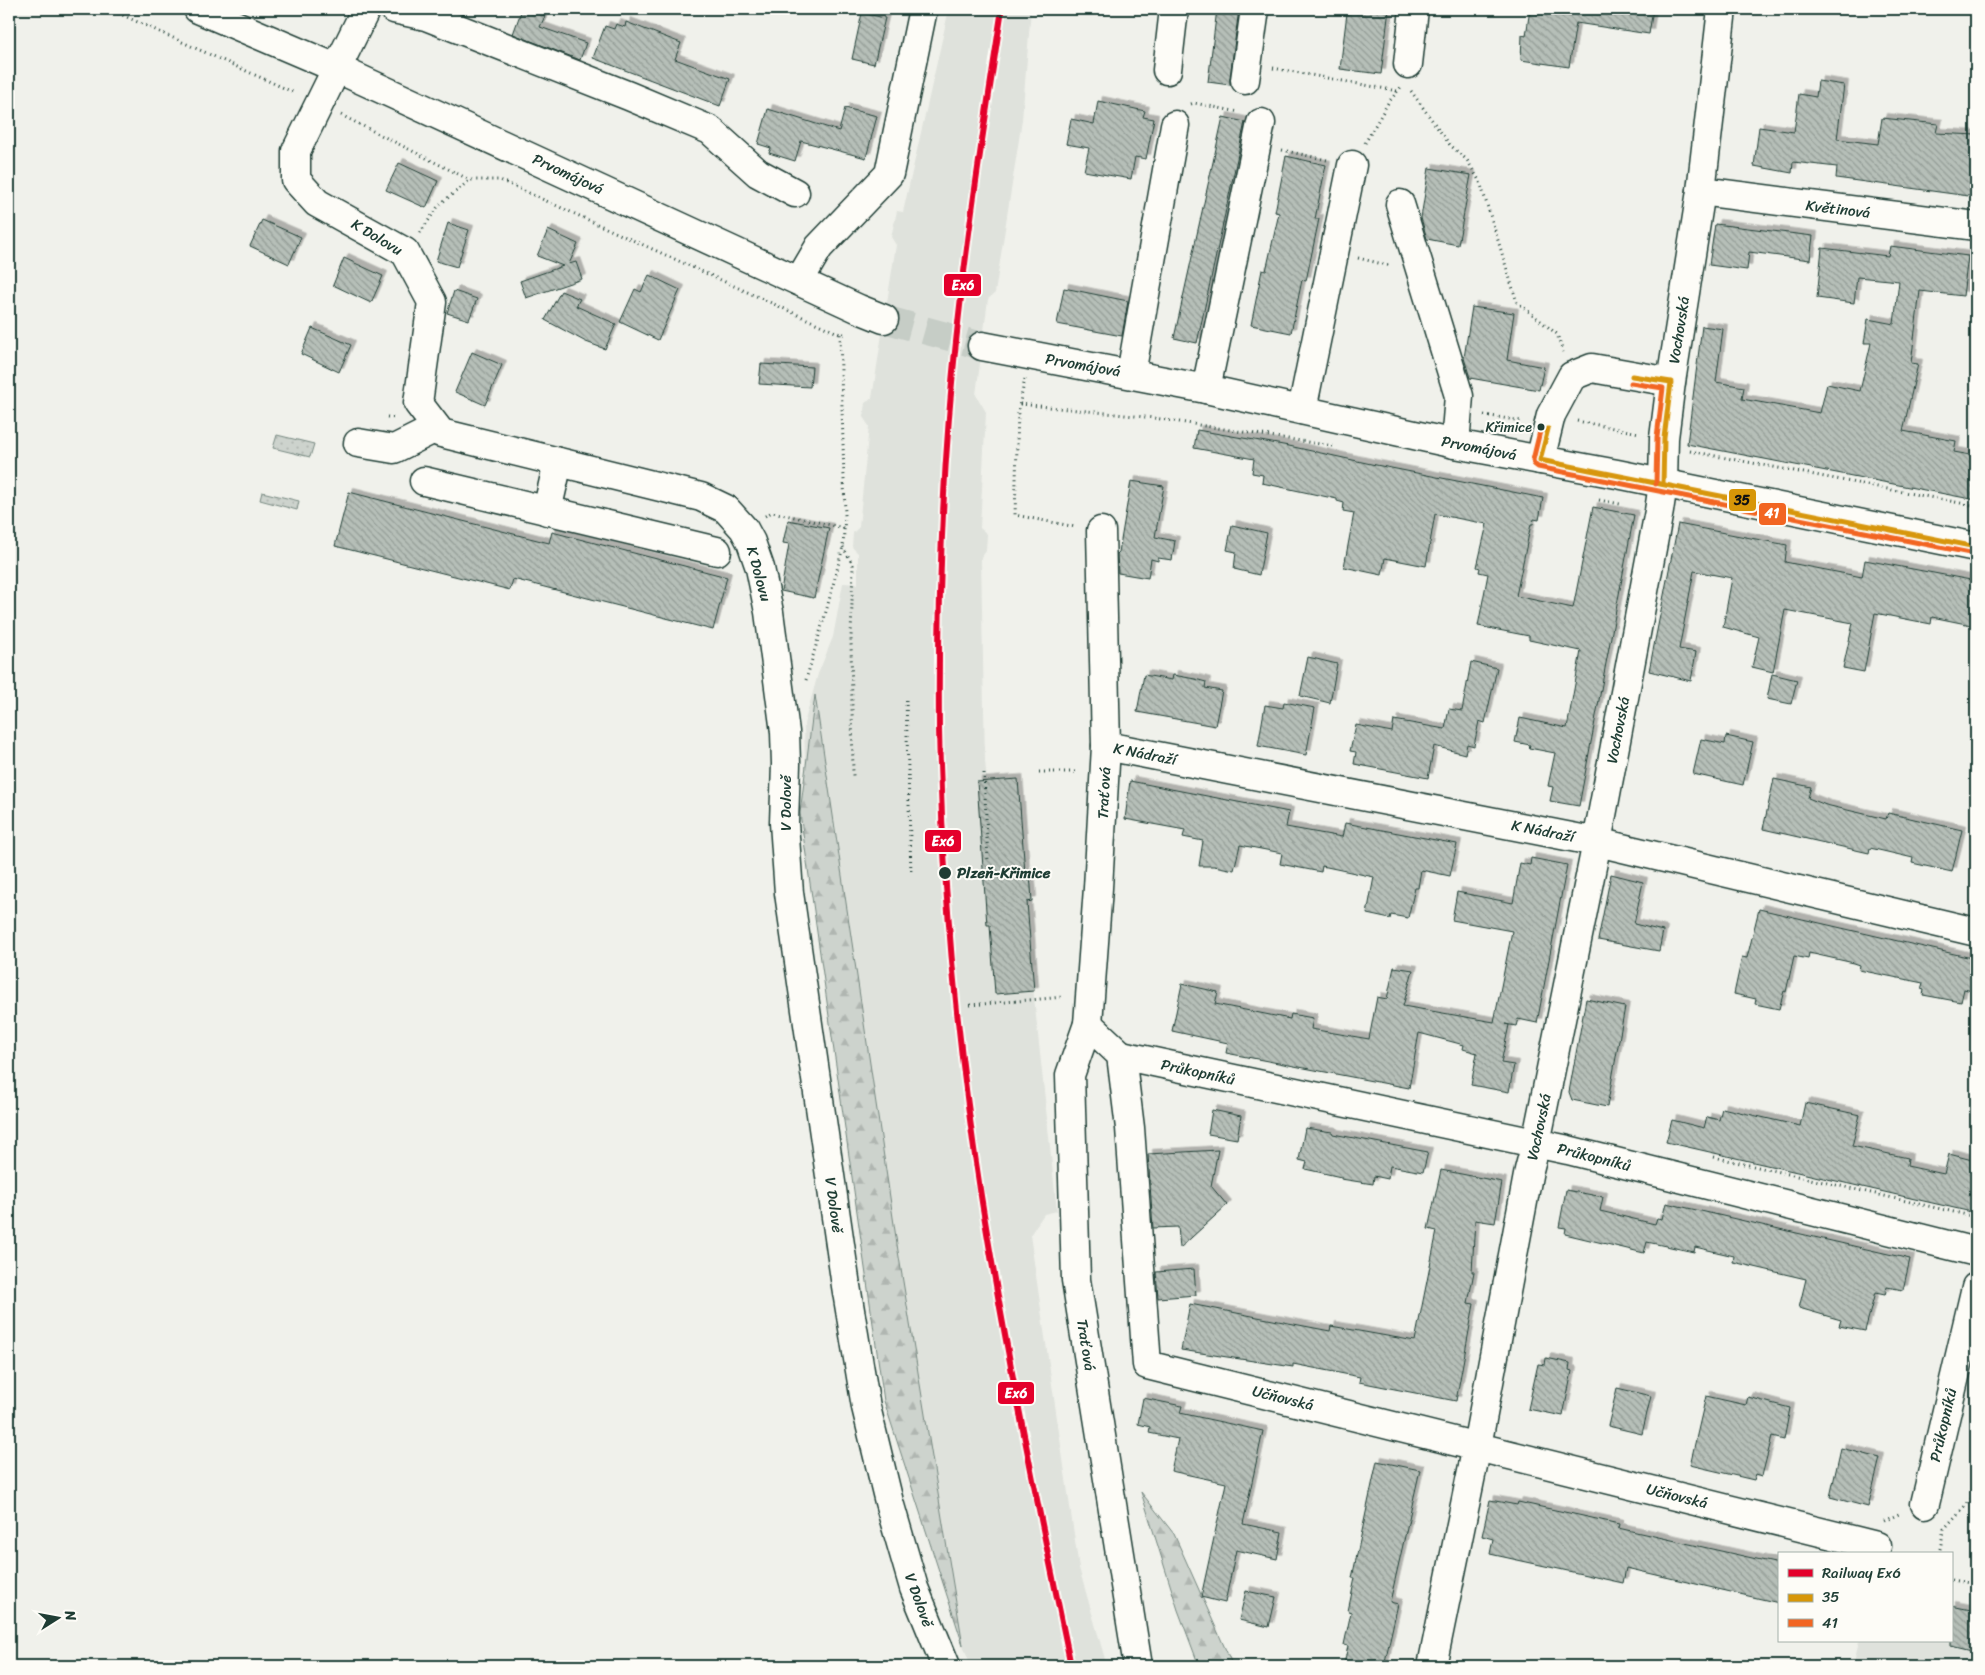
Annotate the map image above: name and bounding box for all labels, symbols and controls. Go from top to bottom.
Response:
street label: Prvomájová [528,146,608,202]
street label: Květinová [1804,192,1872,226]
street label: K Dolovu [346,211,408,263]
line badge: Ex6 [943,273,982,297]
text: Ex6 [952,273,974,298]
street label: Vochovská [1661,294,1697,365]
street label: Prvomájová [1043,346,1123,384]
place label: Křimice [1486,415,1532,440]
marker: Křimice [1536,422,1546,432]
street label: Prvomájová [1439,428,1519,468]
line badge: 35 [1728,488,1757,512]
text: 35 [1733,488,1751,513]
text: 41 [1764,501,1779,526]
line badge: 41 [1758,502,1787,526]
street label: K Dolovu [739,543,779,605]
street label: Vochovská [1599,694,1637,766]
street label: K Nádraží [1111,735,1181,773]
street label: Traťová [1090,766,1118,820]
street label: V Dolově [773,774,799,831]
street label: K Nádraží [1509,812,1579,850]
line badge: Ex6 [924,829,962,853]
text: Ex6 [932,829,954,854]
place label: Plzeň-Křimice [957,860,1051,886]
marker: Plzeň-Křimice [937,865,953,881]
street label: Průkopníků [1159,1051,1237,1093]
street label: Vochovská [1519,1091,1559,1163]
street label: Průkopníků [1554,1135,1634,1179]
street label: V Dolově [817,1175,851,1236]
street label: Traťová [1069,1317,1103,1373]
street label: Učňovská [1250,1378,1317,1418]
line badge: Ex6 [997,1381,1035,1405]
text: Ex6 [1005,1381,1027,1406]
street label: Průkopníků [1922,1386,1964,1464]
street label: Učňovská [1644,1476,1711,1516]
legend [1778,1552,1952,1642]
text: Railway Ex6 [1822,1560,1901,1586]
street label: V Dolově [897,1569,941,1632]
text: 35 [1822,1584,1839,1610]
north arrow [32,1592,82,1642]
text: N [57,1607,84,1623]
text: 41 [1822,1610,1838,1636]

